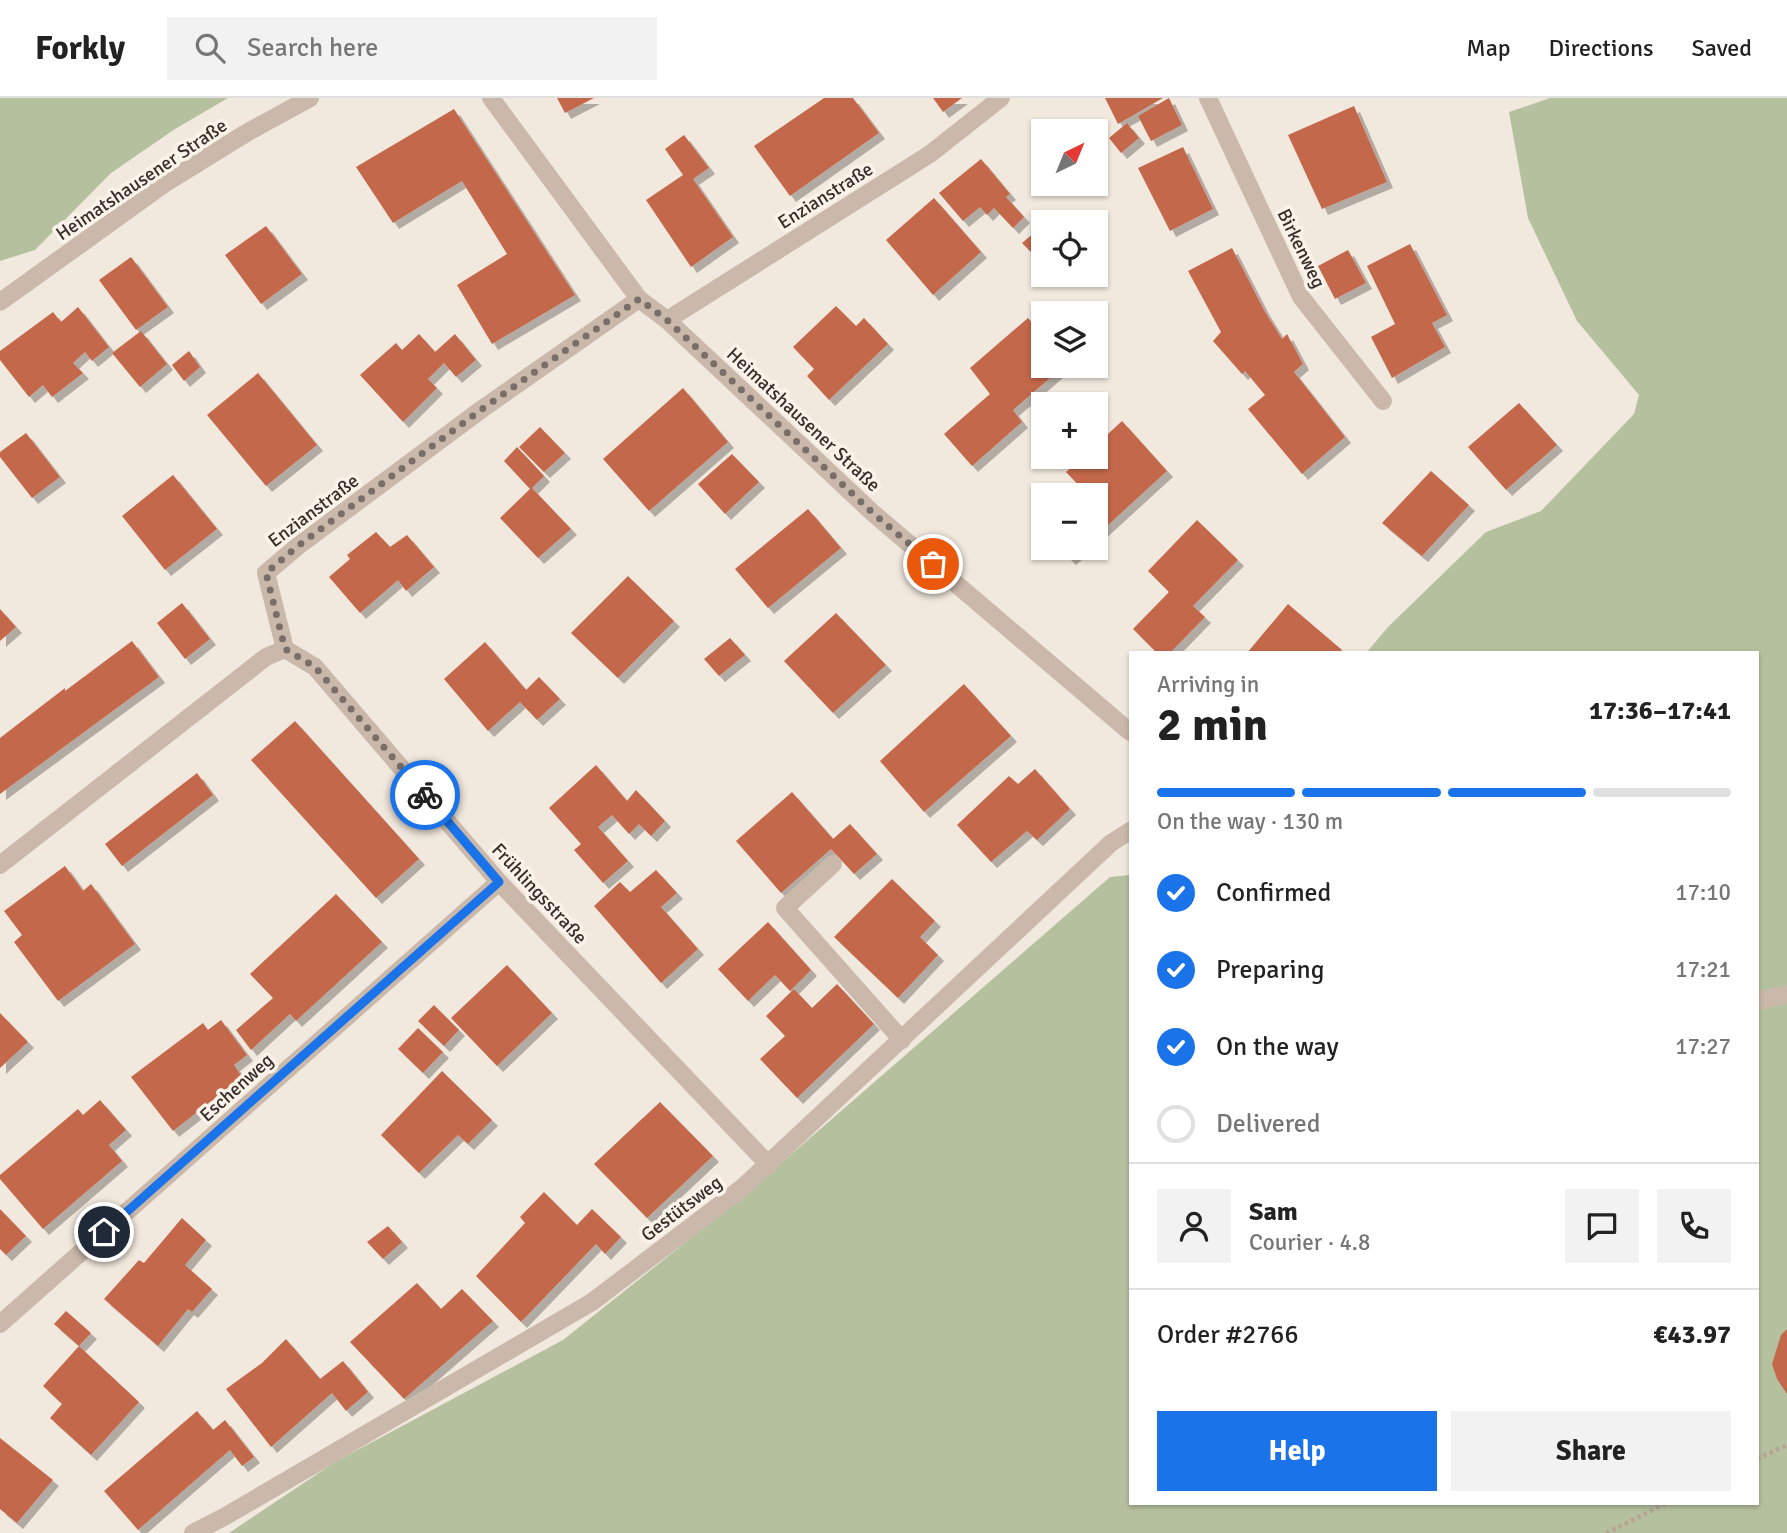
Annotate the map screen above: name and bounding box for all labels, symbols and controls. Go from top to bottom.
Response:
search box [167,17,657,80]
text: Forkly [35,28,125,69]
icon: search [191,29,229,67]
text: Search here [247,32,378,64]
text: Map [1466,33,1511,63]
text: Directions [1549,33,1654,63]
text: Saved [1692,33,1752,63]
street label: Heimatshausener Straße [51,114,232,246]
north arrow [1031,119,1108,196]
map controls [1031,119,1108,560]
street label: Enzianstraße [774,157,878,235]
street label: Birkenweg [1272,205,1331,292]
button: locate [1031,210,1108,287]
button: layers [1031,301,1108,378]
street label: Heimatshausener Straße [721,342,885,497]
button: + [1031,392,1108,469]
street label: Enzianstraße [263,469,364,553]
button: − [1031,483,1108,560]
pin [903,534,963,594]
icon: bag [914,545,952,583]
text: Arriving in [1157,670,1259,699]
text: 17:36–17:41 [1589,695,1731,727]
text: 2 min [1157,697,1268,753]
courier [390,760,460,830]
icon: bike [406,776,444,814]
text: On the way · 130 m [1157,807,1343,836]
street label: Frühlingsstraße [486,838,592,949]
icon: check [1157,874,1195,912]
text: Confirmed [1216,877,1331,909]
text: 17:10 [1675,878,1731,907]
icon: check [1157,951,1195,989]
text: Preparing [1216,954,1324,986]
text: 17:21 [1675,955,1731,984]
icon: check [1157,1028,1195,1066]
text: On the way [1216,1031,1339,1063]
text: 17:27 [1675,1032,1731,1061]
street label: Eschenweg [195,1048,279,1127]
text: Delivered [1216,1108,1321,1140]
street label: Gestütsweg [636,1171,727,1247]
button: person [1157,1189,1231,1263]
button: chat [1565,1189,1639,1263]
button: phone [1657,1189,1731,1263]
text: Sam [1249,1196,1298,1228]
pin [74,1202,134,1262]
icon: home [85,1213,123,1251]
text: Courier · 4.8 [1249,1228,1370,1257]
text: Order #2766 [1157,1319,1298,1351]
text: €43.97 [1653,1319,1731,1351]
button: Help [1157,1411,1437,1491]
button: Share [1451,1411,1731,1491]

